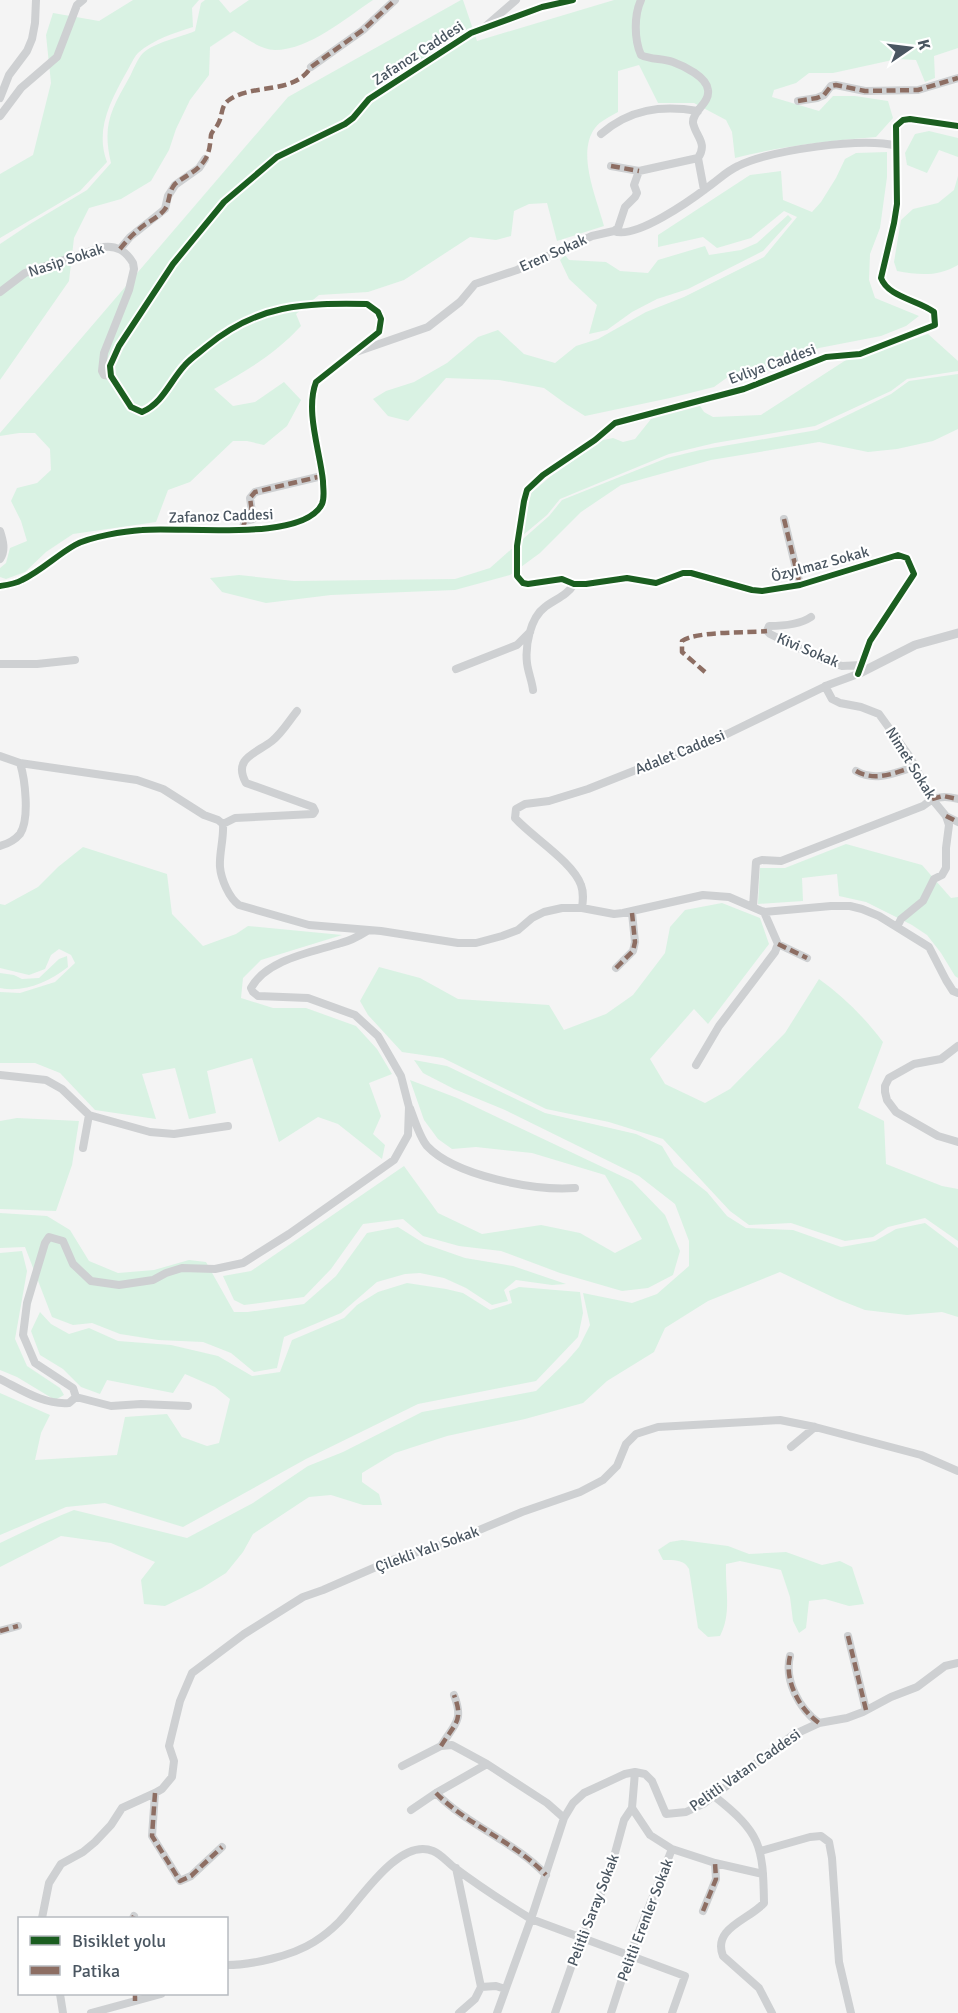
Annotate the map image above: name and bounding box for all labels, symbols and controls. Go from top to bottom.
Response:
street label: Zafanoz Caddesi [369,17,467,89]
north arrow [880,18,940,78]
text: K [913,37,935,52]
street label: Eren Sokak [517,230,590,276]
street label: Nasip Sokak [26,239,107,281]
street label: Evliya Caddesi [726,340,818,388]
street label: Zafanoz Caddesi [168,505,274,527]
street label: Özyılmaz Sokak [769,542,871,586]
street label: Kivi Sokak [774,629,842,671]
street label: Nimet Sokak [882,724,940,803]
street label: Adalet Caddesi [632,726,728,778]
street label: Çilekli Yalı Sokak [373,1522,482,1576]
street label: Pelitli Vatan Caddesi [686,1725,804,1815]
street label: Pelitli Saray Sokak [563,1851,623,1969]
street label: Pelitli Erenler Sokak [613,1856,677,1984]
legend [18,1917,228,1995]
text: Bisiklet yolu [72,1930,166,1952]
text: Patika [72,1960,120,1982]

